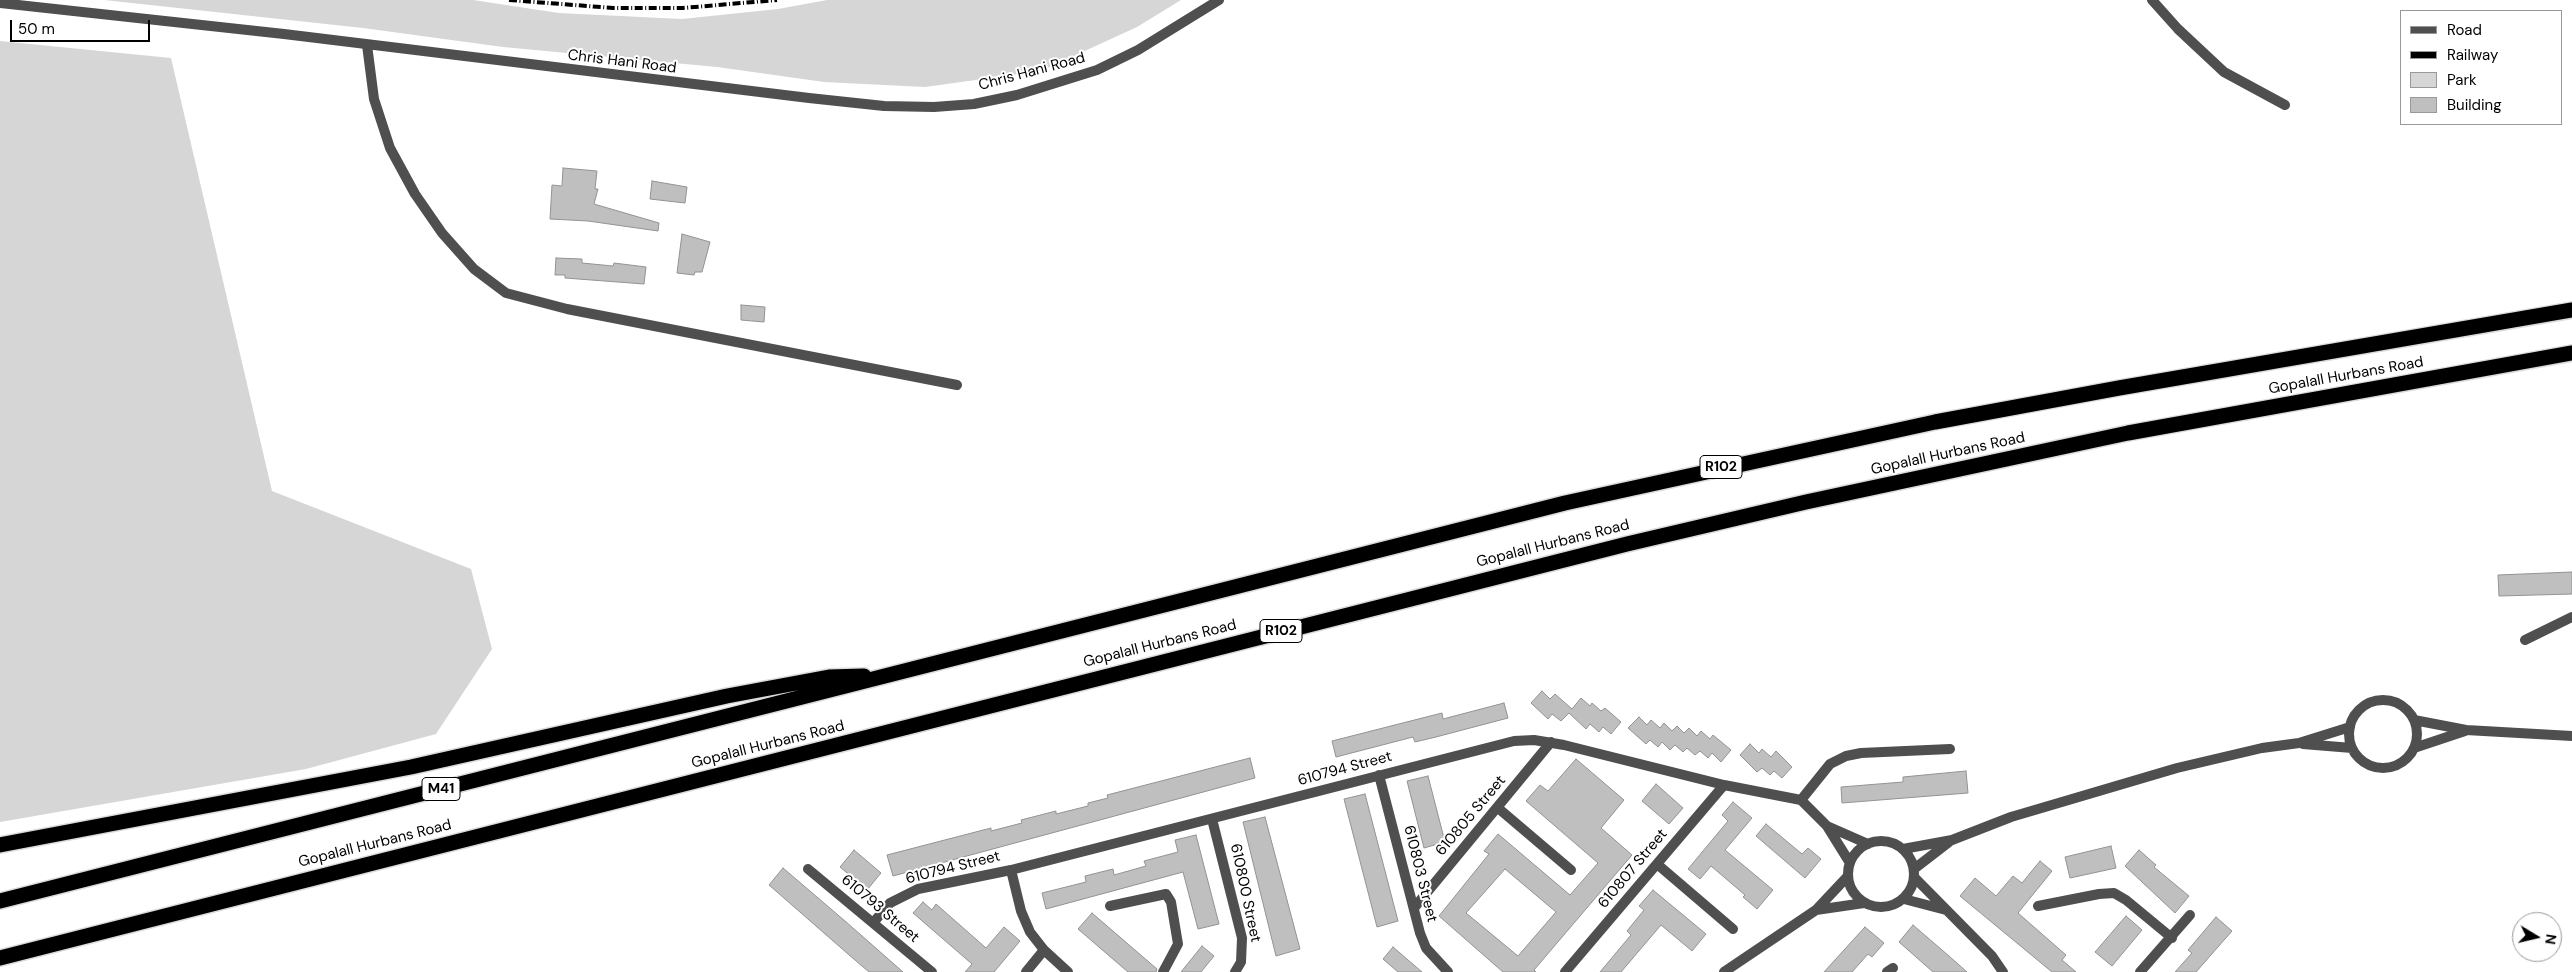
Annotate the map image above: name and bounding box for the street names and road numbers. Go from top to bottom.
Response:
street label: Chris Hani Road [567,46,677,78]
street label: Chris Hani Road [977,49,1087,95]
street label: Gopalall Hurbans Road [2267,354,2425,398]
street label: Gopalall Hurbans Road [1869,429,2027,479]
road number: R102 [1700,456,1742,478]
street label: Gopalall Hurbans Road [1475,516,1631,572]
street label: Gopalall Hurbans Road [1082,616,1238,672]
road number: R102 [1260,620,1302,642]
street label: Gopalall Hurbans Road [690,717,846,773]
street label: 610794 Street [1296,748,1394,790]
street label: 610805 Street [1432,772,1510,860]
road number: M41 [422,778,460,801]
street label: Gopalall Hurbans Road [297,816,453,872]
street label: 610803 Street [1399,824,1441,924]
street label: 610807 Street [1595,826,1671,912]
street label: 610800 Street [1226,842,1264,944]
street label: 610794 Street [904,848,1002,888]
street label: 610793 Street [837,871,923,947]

